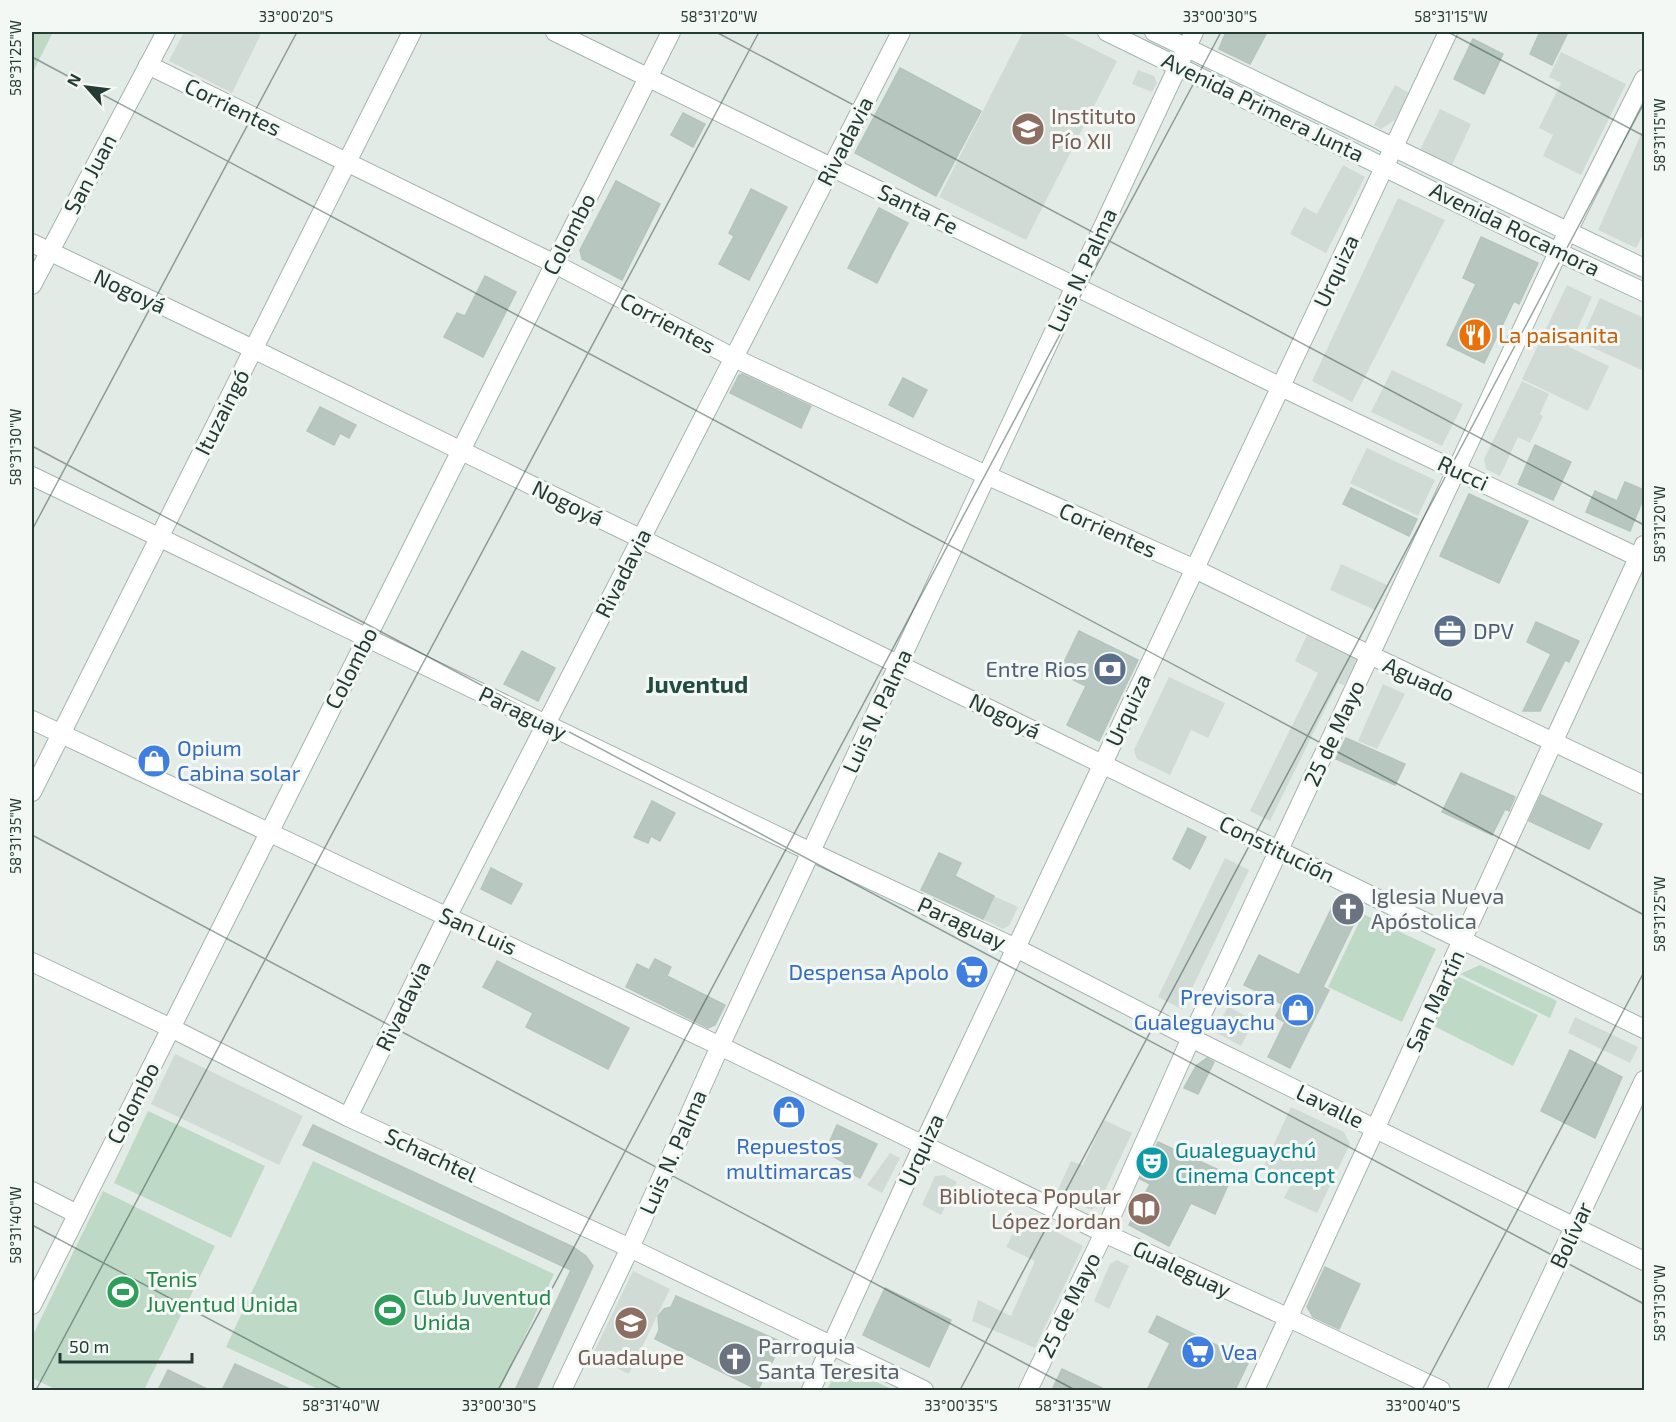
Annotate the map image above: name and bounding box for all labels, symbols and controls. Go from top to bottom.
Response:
text: 33°00'20"S [259,7,333,25]
text: 58°31'20"W [680,7,758,25]
text: 33°00'30"S [1183,7,1257,25]
text: 58°31'15"W [1414,7,1488,25]
text: 58°31'25"W [6,20,24,96]
street label: Avenida Primera Junta [1158,46,1369,166]
north arrow [57,57,117,117]
text: N [62,70,84,89]
street label: Corrientes [181,72,286,141]
street label: Rivadavia [811,92,878,189]
text: 58°31'15"W [1650,98,1668,172]
place label: Instituto Pío XII [1051,102,1136,153]
school or university icon: Instituto Pío XII [1010,111,1046,147]
street label: San Juan [57,129,121,218]
street label: Avenida Rocamora [1426,176,1605,281]
street label: Santa Fe [874,178,963,239]
street label: Colombo [536,188,600,279]
street label: Luis N. Palma [1041,203,1121,336]
street label: Urquiza [1307,230,1363,311]
street label: Nogoyá [90,262,170,318]
street label: Corrientes [616,286,721,358]
restaurant icon: La paisanita [1457,317,1493,353]
place label: La paisanita [1498,321,1619,347]
street label: Ituzaingó [188,364,254,459]
text: 58°31'30"W [6,409,24,485]
street label: Rucci [1434,449,1493,495]
street label: Nogoyá [529,474,608,530]
text: 58°31'20"W [1650,485,1668,563]
street label: Corrientes [1056,496,1161,562]
street label: Rivadavia [589,524,656,621]
office icon: DPV [1432,613,1468,649]
place label: DPV [1473,617,1515,643]
street label: Colombo [318,622,382,713]
street label: Luis N. Palma [836,644,916,777]
street label: Aguado [1380,650,1459,706]
bank icon: Entre Rios [1092,651,1128,687]
place label: Entre Rios [986,655,1087,681]
district label: Juventud [646,669,748,698]
street label: Urquiza [1099,669,1155,750]
street label: 25 de Mayo [1297,676,1369,790]
street label: Paraguay [475,680,572,745]
street label: Nogoyá [966,687,1045,743]
place label: Opium Cabina solar [177,734,301,785]
shop icon: Opium Cabina solar [136,743,172,779]
text: 58°31'35"W [6,798,24,874]
street label: Constitución [1215,809,1339,887]
text: 58°31'25"W [1650,876,1668,952]
place label: Iglesia Nueva Apóstolica [1371,882,1504,933]
street label: Paraguay [914,890,1011,954]
church icon: Iglesia Nueva Apóstolica [1330,891,1366,927]
street label: San Luis [436,901,521,959]
street label: San Martín [1399,946,1469,1055]
supermarket icon: Despensa Apolo [954,954,990,990]
street label: Rivadavia [369,956,435,1055]
place label: Despensa Apolo [788,958,949,984]
place label: Previsora Gualeguaychu [1134,983,1275,1034]
shop icon: Previsora Gualeguaychu [1280,992,1316,1028]
street label: Colombo [100,1057,164,1148]
street label: Lavalle [1292,1078,1368,1133]
street label: Luis N. Palma [633,1085,711,1218]
shop icon: Repuestos multimarcas [771,1094,807,1130]
street label: Urquiza [892,1109,948,1190]
street label: Schachtel [381,1122,482,1187]
place label: Repuestos multimarcas [726,1132,852,1183]
place label: Gualeguaychú Cinema Concept [1175,1136,1335,1187]
theatre icon: Gualeguaychú Cinema Concept [1134,1145,1170,1181]
place label: Biblioteca Popular López Jordan [939,1182,1121,1233]
text: 58°31'40"W [6,1186,24,1264]
library icon: Biblioteca Popular López Jordan [1126,1191,1162,1227]
street label: Bolívar [1543,1197,1597,1272]
street label: Gualeguay [1129,1234,1236,1302]
street label: 25 de Mayo [1031,1248,1105,1361]
place label: Tenis Juventud Unida [146,1265,298,1316]
text: 58°31'30"W [1650,1265,1668,1341]
sports icon: Tenis Juventud Unida [105,1274,141,1310]
place label: Club Juventud Unida [413,1283,551,1334]
sports icon: Club Juventud Unida [372,1292,408,1328]
school or university icon: Guadalupe [613,1305,649,1341]
scale bar [60,1326,192,1364]
place label: Parroquia Santa Teresita [758,1332,900,1383]
supermarket icon: Vea [1180,1334,1216,1370]
text: 50 m [69,1335,109,1357]
place label: Vea [1221,1338,1257,1364]
church icon: Parroquia Santa Teresita [717,1341,753,1377]
place label: Guadalupe [578,1343,684,1369]
text: 58°31'40"W [302,1396,380,1414]
text: 33°00'30"S [462,1396,536,1414]
text: 33°00'35"S [924,1396,998,1414]
text: 58°31'35"W [1035,1396,1111,1414]
text: 33°00'40"S [1385,1396,1461,1414]

